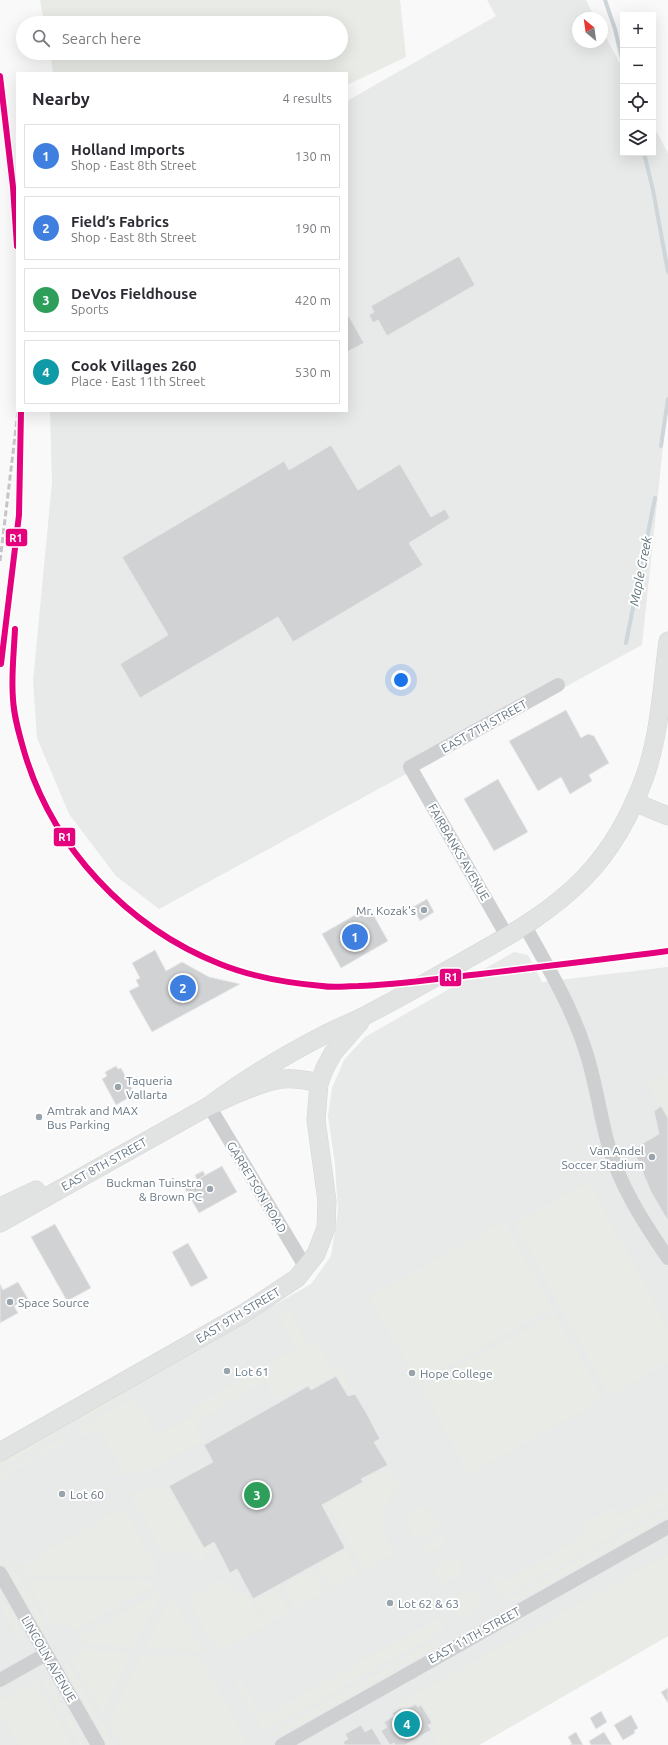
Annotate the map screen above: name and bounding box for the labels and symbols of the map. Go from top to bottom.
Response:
north arrow [572,12,608,48]
line badge: R1 [5,528,28,547]
text: R1 [9,532,23,544]
water label: Maple Creek [626,535,654,607]
your location [391,670,411,690]
street label: EAST 7TH STREET [439,697,529,755]
street label: FAIRBANKS AVENUE [426,801,492,903]
line badge: R1 [53,827,76,847]
text: R1 [58,831,72,843]
place label: Mr. Kozak's [356,904,416,917]
marker: Mr. Kozak's [419,905,429,915]
pin: 1 [342,922,368,952]
line badge: R1 [439,968,462,987]
text: R1 [444,971,458,983]
pin: 2 [170,973,196,1003]
place label: Taqueria Vallarta [126,1074,173,1101]
marker: Taqueria Vallarta [113,1082,123,1092]
place label: Amtrak and MAX Bus Parking [47,1104,139,1131]
marker: Amtrak and MAX Bus Parking [34,1112,44,1122]
street label: EAST 8TH STREET [59,1135,149,1193]
street label: GARRETSON ROAD [225,1139,289,1235]
place label: Van Andel Soccer Stadium [561,1144,644,1171]
marker: Van Andel Soccer Stadium [647,1152,657,1162]
place label: Buckman Tuinstra & Brown PC [106,1176,203,1203]
marker: Buckman Tuinstra & Brown PC [205,1184,215,1194]
street label: EAST 9TH STREET [194,1285,283,1345]
place label: Space Source [18,1296,89,1309]
marker: Space Source [5,1297,15,1307]
place label: Lot 61 [235,1365,269,1378]
marker: Lot 61 [222,1366,232,1376]
place label: Hope College [420,1367,493,1380]
marker: Hope College [407,1368,417,1378]
pin: 3 [244,1480,270,1510]
place label: Lot 60 [70,1488,104,1501]
marker: Lot 60 [57,1489,67,1499]
place label: Lot 62 & 63 [398,1597,459,1610]
marker: Lot 62 & 63 [385,1598,395,1608]
street label: EAST 11TH STREET [426,1604,522,1666]
street label: LINCOLN AVENUE [19,1614,79,1704]
pin: 4 [394,1709,420,1739]

